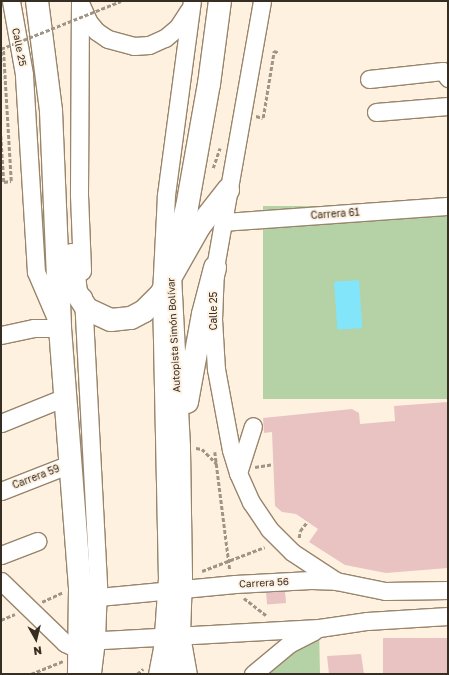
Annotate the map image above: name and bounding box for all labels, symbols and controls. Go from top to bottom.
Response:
street label: Calle 25 [9,27,29,67]
street label: Carrera 61 [310,206,360,222]
street label: Autopista Simón Bolívar [165,277,183,393]
street label: Calle 25 [208,292,220,330]
street label: Carrera 59 [11,462,61,492]
street label: Carrera 56 [239,576,289,590]
north arrow [16,619,56,659]
text: N [33,644,43,658]

